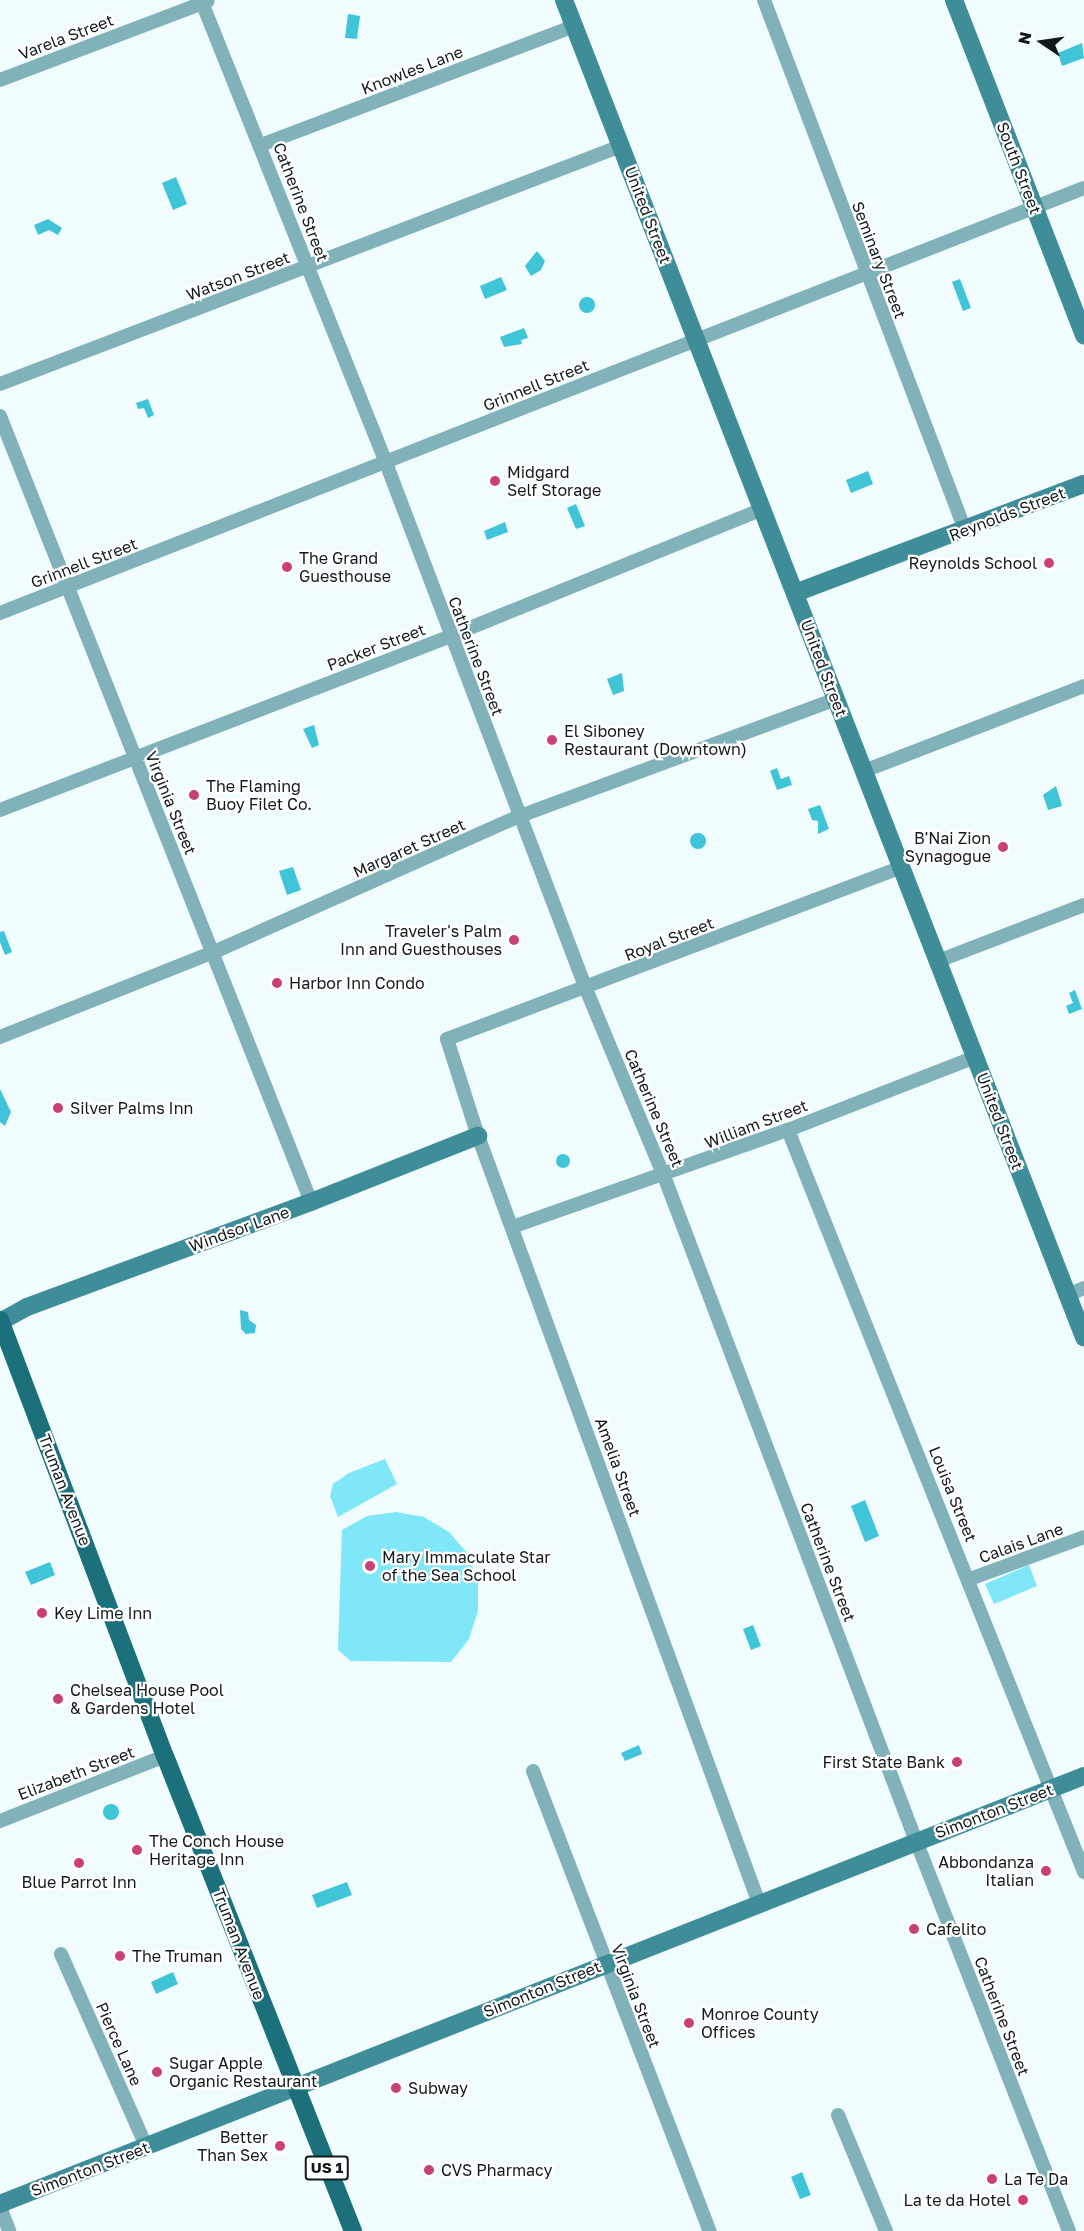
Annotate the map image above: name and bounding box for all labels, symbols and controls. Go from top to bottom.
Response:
street label: Varela Street [16,10,116,64]
north arrow [1012,12,1072,72]
text: N [1013,30,1036,46]
street label: Knowles Lane [358,42,466,98]
street label: South Street [993,119,1045,217]
street label: Catherine Street [269,140,333,264]
street label: United Street [621,164,675,266]
street label: Seminary Street [848,199,910,321]
street label: Watson Street [184,247,292,305]
street label: Grinnell Street [480,355,592,415]
place label: Midgard Self Storage [507,462,601,500]
marker: Midgard Self Storage [488,474,502,488]
street label: Reynolds Street [946,483,1068,545]
street label: Grinnell Street [28,534,140,592]
place label: The Grand Guesthouse [299,548,391,586]
place label: Reynolds School [909,553,1037,573]
marker: Reynolds School [1042,556,1056,570]
marker: The Grand Guesthouse [280,560,294,574]
street label: Catherine Street [444,594,508,718]
street label: United Street [797,617,851,719]
street label: Packer Street [324,619,428,675]
place label: El Siboney Restaurant (Downtown) [564,721,747,759]
marker: El Siboney Restaurant (Downtown) [545,733,559,747]
street label: Virginia Street [142,749,200,857]
place label: The Flaming Buoy Filet Co. [206,776,312,814]
marker: The Flaming Buoy Filet Co. [187,788,201,802]
street label: Margaret Street [350,815,468,881]
place label: B'Nai Zion Synagogue [905,828,991,866]
marker: B'Nai Zion Synagogue [996,840,1010,854]
street label: Royal Street [622,913,716,965]
place label: Traveler's Palm Inn and Guesthouses [340,921,502,959]
marker: Traveler's Palm Inn and Guesthouses [507,933,521,947]
place label: Harbor Inn Condo [289,973,425,993]
marker: Harbor Inn Condo [270,976,284,990]
street label: Catherine Street [620,1046,688,1170]
street label: United Street [973,1070,1027,1172]
street label: William Street [702,1096,810,1152]
place label: Silver Palms Inn [70,1098,193,1118]
marker: Silver Palms Inn [51,1101,65,1115]
street label: Windsor Lane [186,1202,292,1256]
street label: Amelia Street [591,1415,645,1519]
street label: Truman Avenue [35,1432,95,1548]
street label: Louisa Street [925,1443,981,1545]
street label: Catherine Street [796,1500,860,1624]
street label: Calais Lane [976,1519,1066,1567]
place label: Mary Immaculate Star of the Sea School [382,1547,551,1585]
marker: Mary Immaculate Star of the Sea School [363,1559,377,1573]
place label: Key Lime Inn [54,1603,152,1623]
marker: Key Lime Inn [35,1606,49,1620]
place label: Chelsea House Pool & Gardens Hotel [70,1680,224,1718]
marker: Chelsea House Pool & Gardens Hotel [51,1692,65,1706]
street label: Elizabeth Street [15,1742,137,1804]
place label: First State Bank [823,1752,945,1772]
marker: First State Bank [950,1755,964,1769]
street label: Simonton Street [932,1780,1056,1842]
place label: The Conch House Heritage Inn [149,1831,284,1869]
marker: The Conch House Heritage Inn [130,1843,144,1857]
place label: Abbondanza Italian [938,1852,1034,1890]
marker: Blue Parrot Inn [72,1856,86,1870]
marker: Abbondanza Italian [1039,1864,1053,1878]
place label: Blue Parrot Inn [21,1872,137,1892]
street label: Truman Avenue [209,1886,269,2002]
place label: Cafelito [926,1919,986,1939]
marker: Cafelito [907,1922,921,1936]
street label: Virginia Street [607,1941,665,2051]
place label: The Truman [132,1946,222,1966]
marker: The Truman [113,1949,127,1963]
street label: Catherine Street [970,1954,1034,2078]
street label: Simonton Street [480,1957,604,2021]
street label: Pierce Lane [92,1999,146,2089]
place label: Monroe County Offices [701,2004,819,2042]
marker: Monroe County Offices [682,2016,696,2030]
place label: Sugar Apple Organic Restaurant [169,2053,317,2091]
marker: Sugar Apple Organic Restaurant [150,2065,164,2079]
place label: Subway [408,2078,468,2098]
marker: Subway [389,2081,403,2095]
place label: Better Than Sex [197,2127,268,2165]
street label: Simonton Street [28,2138,152,2200]
marker: Better Than Sex [273,2139,287,2153]
road number: US 1 [304,2156,350,2180]
place label: CVS Pharmacy [441,2160,552,2180]
marker: CVS Pharmacy [422,2163,436,2177]
place label: La Te Da [1004,2169,1068,2189]
marker: La Te Da [985,2172,999,2186]
place label: La te da Hotel [904,2190,1011,2210]
marker: La te da Hotel [1016,2193,1030,2207]

